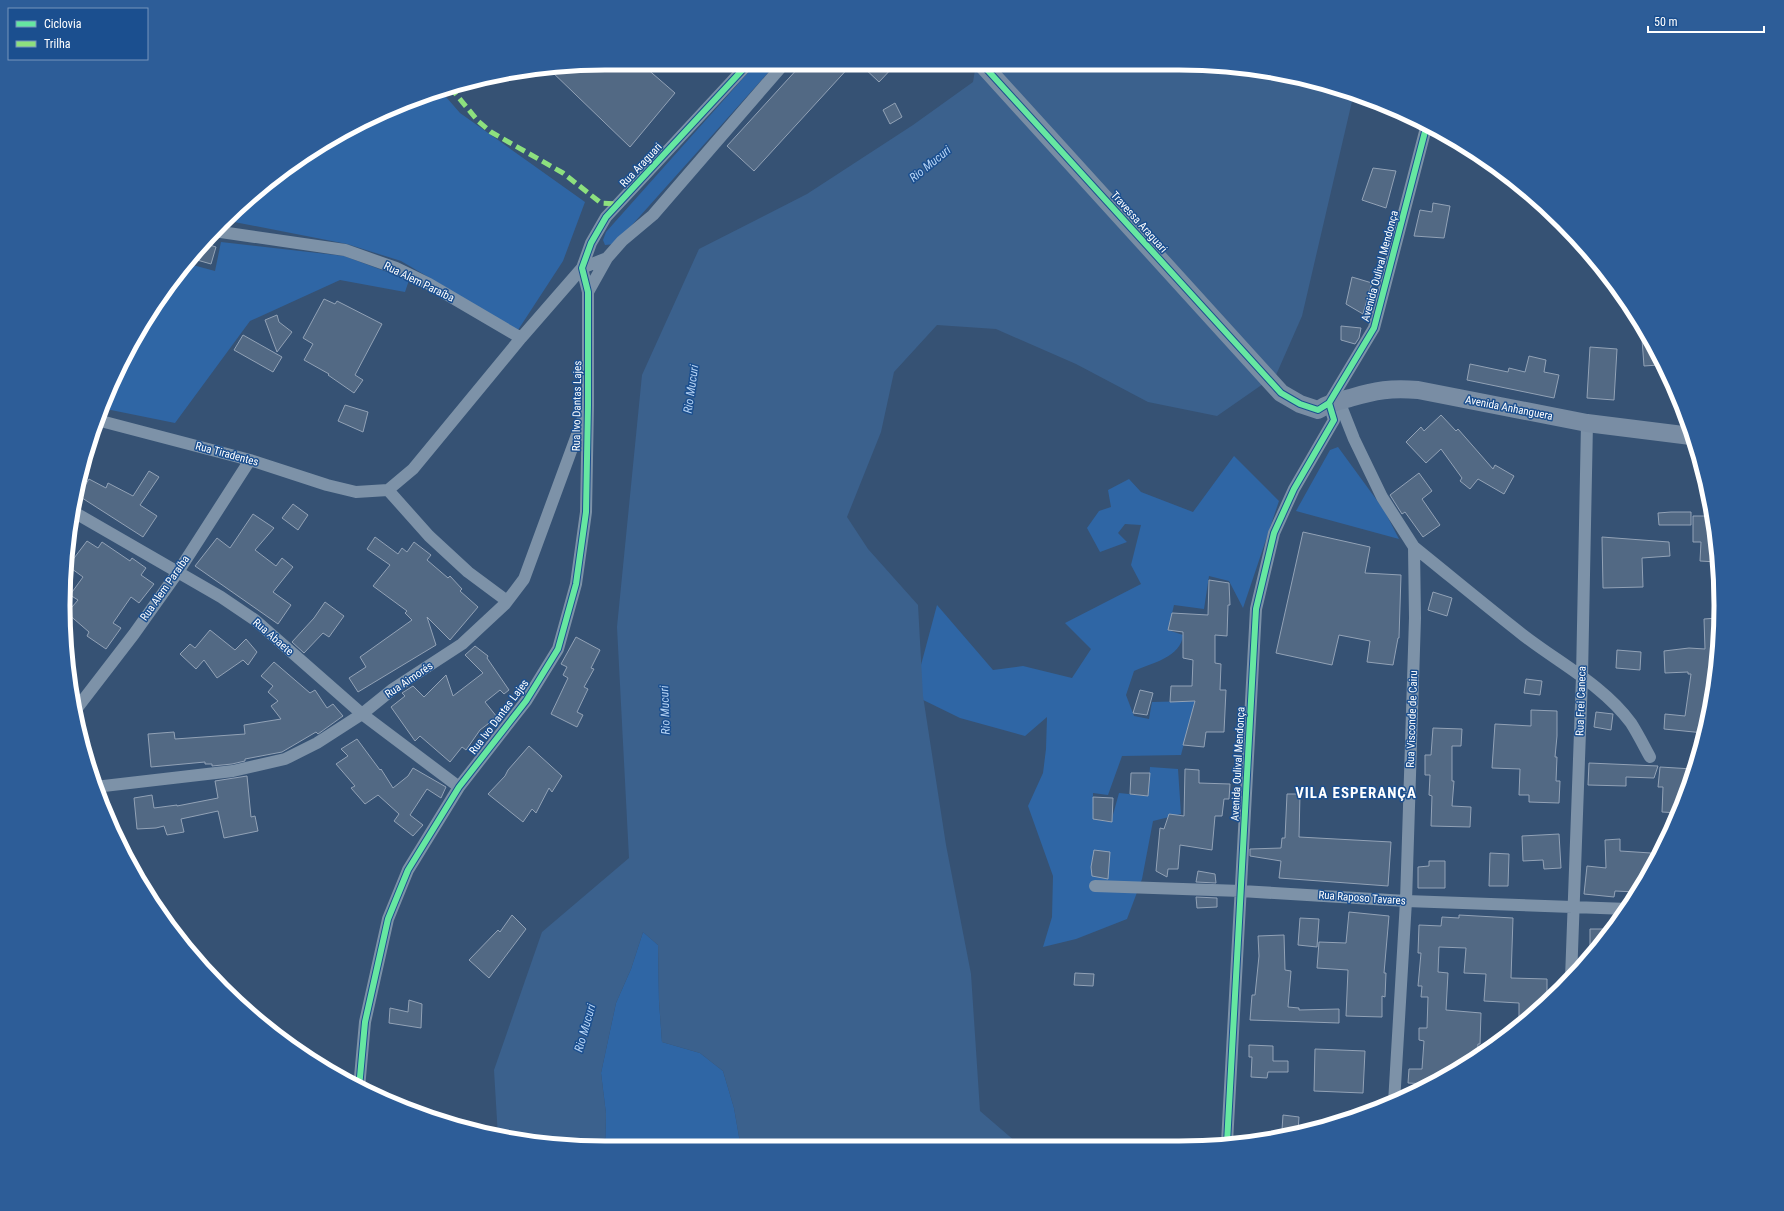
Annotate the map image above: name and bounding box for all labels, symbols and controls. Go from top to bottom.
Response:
legend [8,8,148,60]
scale bar [1648,8,1764,34]
text: 50 m [1654,15,1678,29]
text: Ciclovia [44,17,82,31]
text: Trilha [44,37,71,51]
street label: Rua Araguari [617,140,665,190]
water label: Rio Mucuri [907,143,954,185]
street label: Travessa Araguari [1108,189,1170,255]
street label: Avenida Oulival Mendonça [1359,209,1401,323]
street label: Rua Alem Paraíba [382,259,456,305]
street label: Rua Ivo Dantas Lajes [570,361,584,451]
water label: Rio Mucuri [681,363,701,414]
street label: Avenida Anhanguera [1464,393,1554,423]
street label: Rua Tiradentes [194,439,260,469]
street label: Rua Alem Paraíba [138,553,192,623]
street label: Rua Abaete [250,616,296,658]
street label: Rua Aimorés [383,659,435,701]
street label: Rua Frei Caneca [1573,666,1589,736]
street label: Rua Visconde de Cairu [1404,670,1420,768]
street label: Rua Ivo Dantas Lajes [467,677,531,757]
water label: Rio Mucuri [657,685,673,735]
street label: Avenida Oulival Mendonça [1229,707,1247,821]
district label: VILA ESPERANÇA [1295,784,1417,802]
street label: Rua Raposo Tavares [1318,888,1406,908]
water label: Rio Mucuri [572,1002,599,1054]

